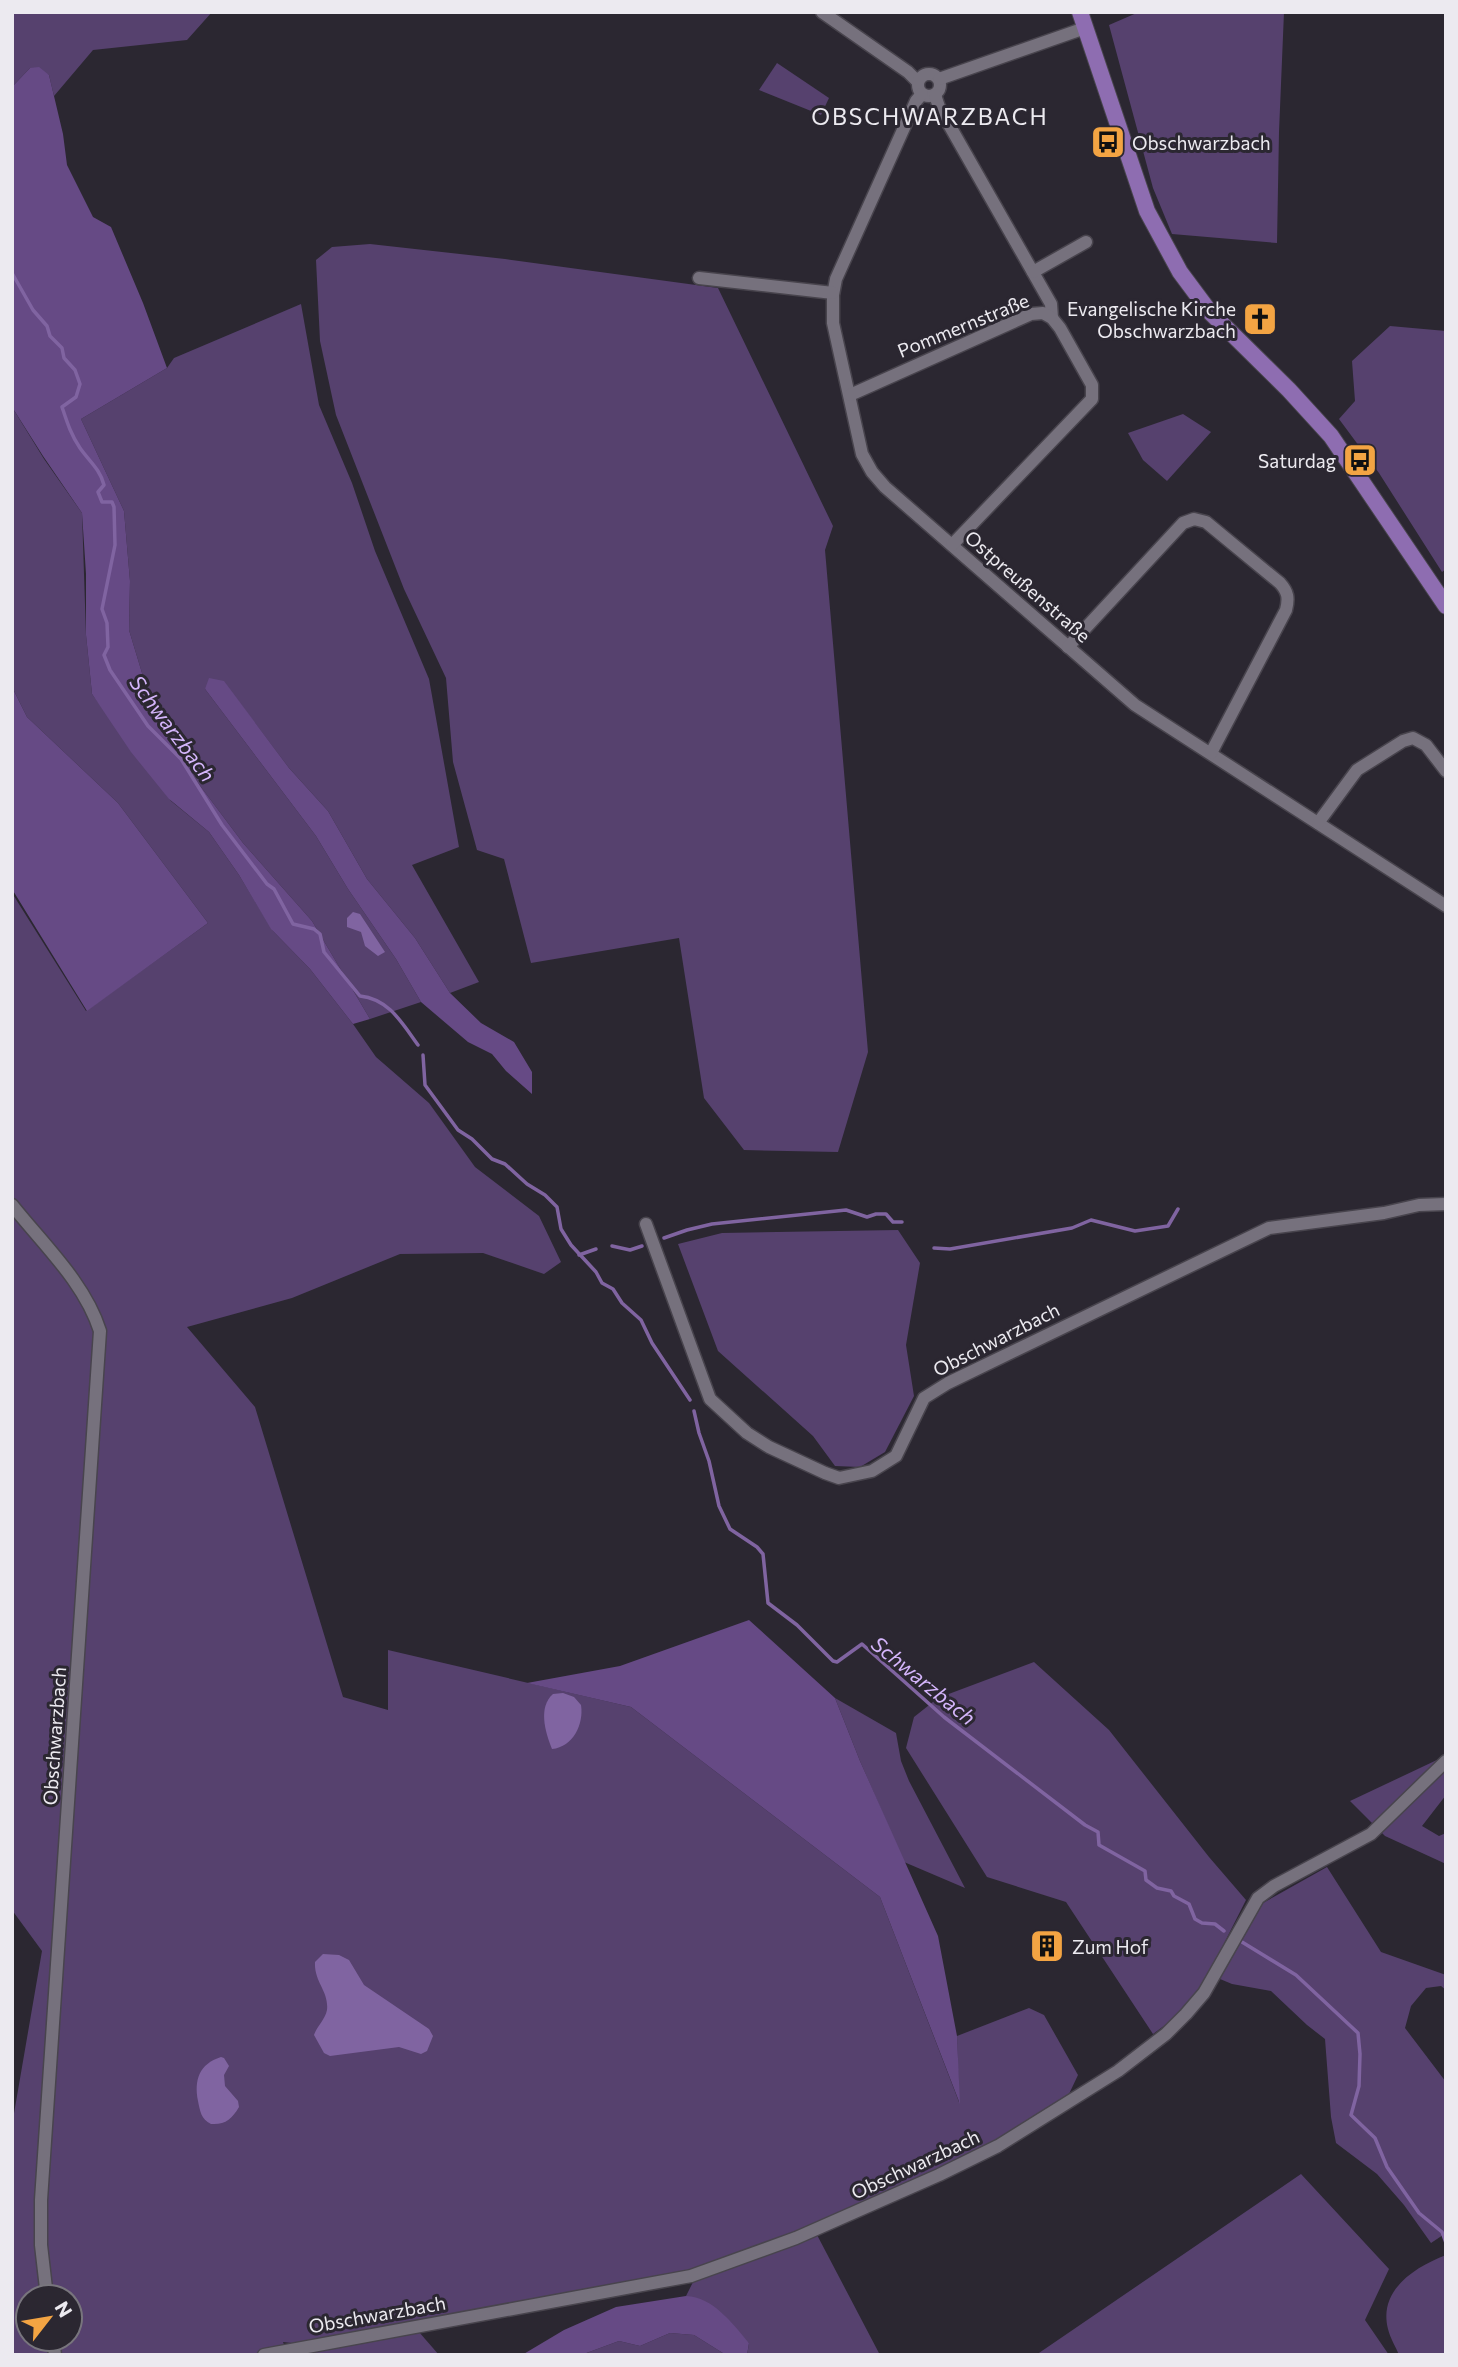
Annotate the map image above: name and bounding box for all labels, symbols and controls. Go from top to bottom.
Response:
district label: OBSCHWARZBACH [811,102,1049,130]
bus stop icon: Obschwarzbach [1089,123,1127,161]
place label: Obschwarzbach [1132,131,1271,154]
street label: Pommernstraße [894,288,1032,362]
place label: Evangelische Kirche Obschwarzbach [1067,297,1236,342]
church icon: Evangelische Kirche Obschwarzbach [1241,300,1279,338]
bus stop icon: Saturdag [1341,441,1379,479]
place label: Saturdag [1258,449,1336,472]
street label: Ostpreußenstraße [961,525,1095,647]
water label: Schwarzbach [125,670,221,786]
street label: Obschwarzbach [929,1297,1063,1381]
water label: Schwarzbach [867,1630,981,1730]
street label: Obschwarzbach [38,1666,70,1806]
building icon: Zum Hof [1028,1927,1066,1965]
place label: Zum Hof [1072,1935,1149,1958]
street label: Obschwarzbach [847,2124,983,2204]
north arrow [14,2283,84,2353]
street label: Obschwarzbach [307,2291,447,2337]
text: N [50,2297,78,2321]

